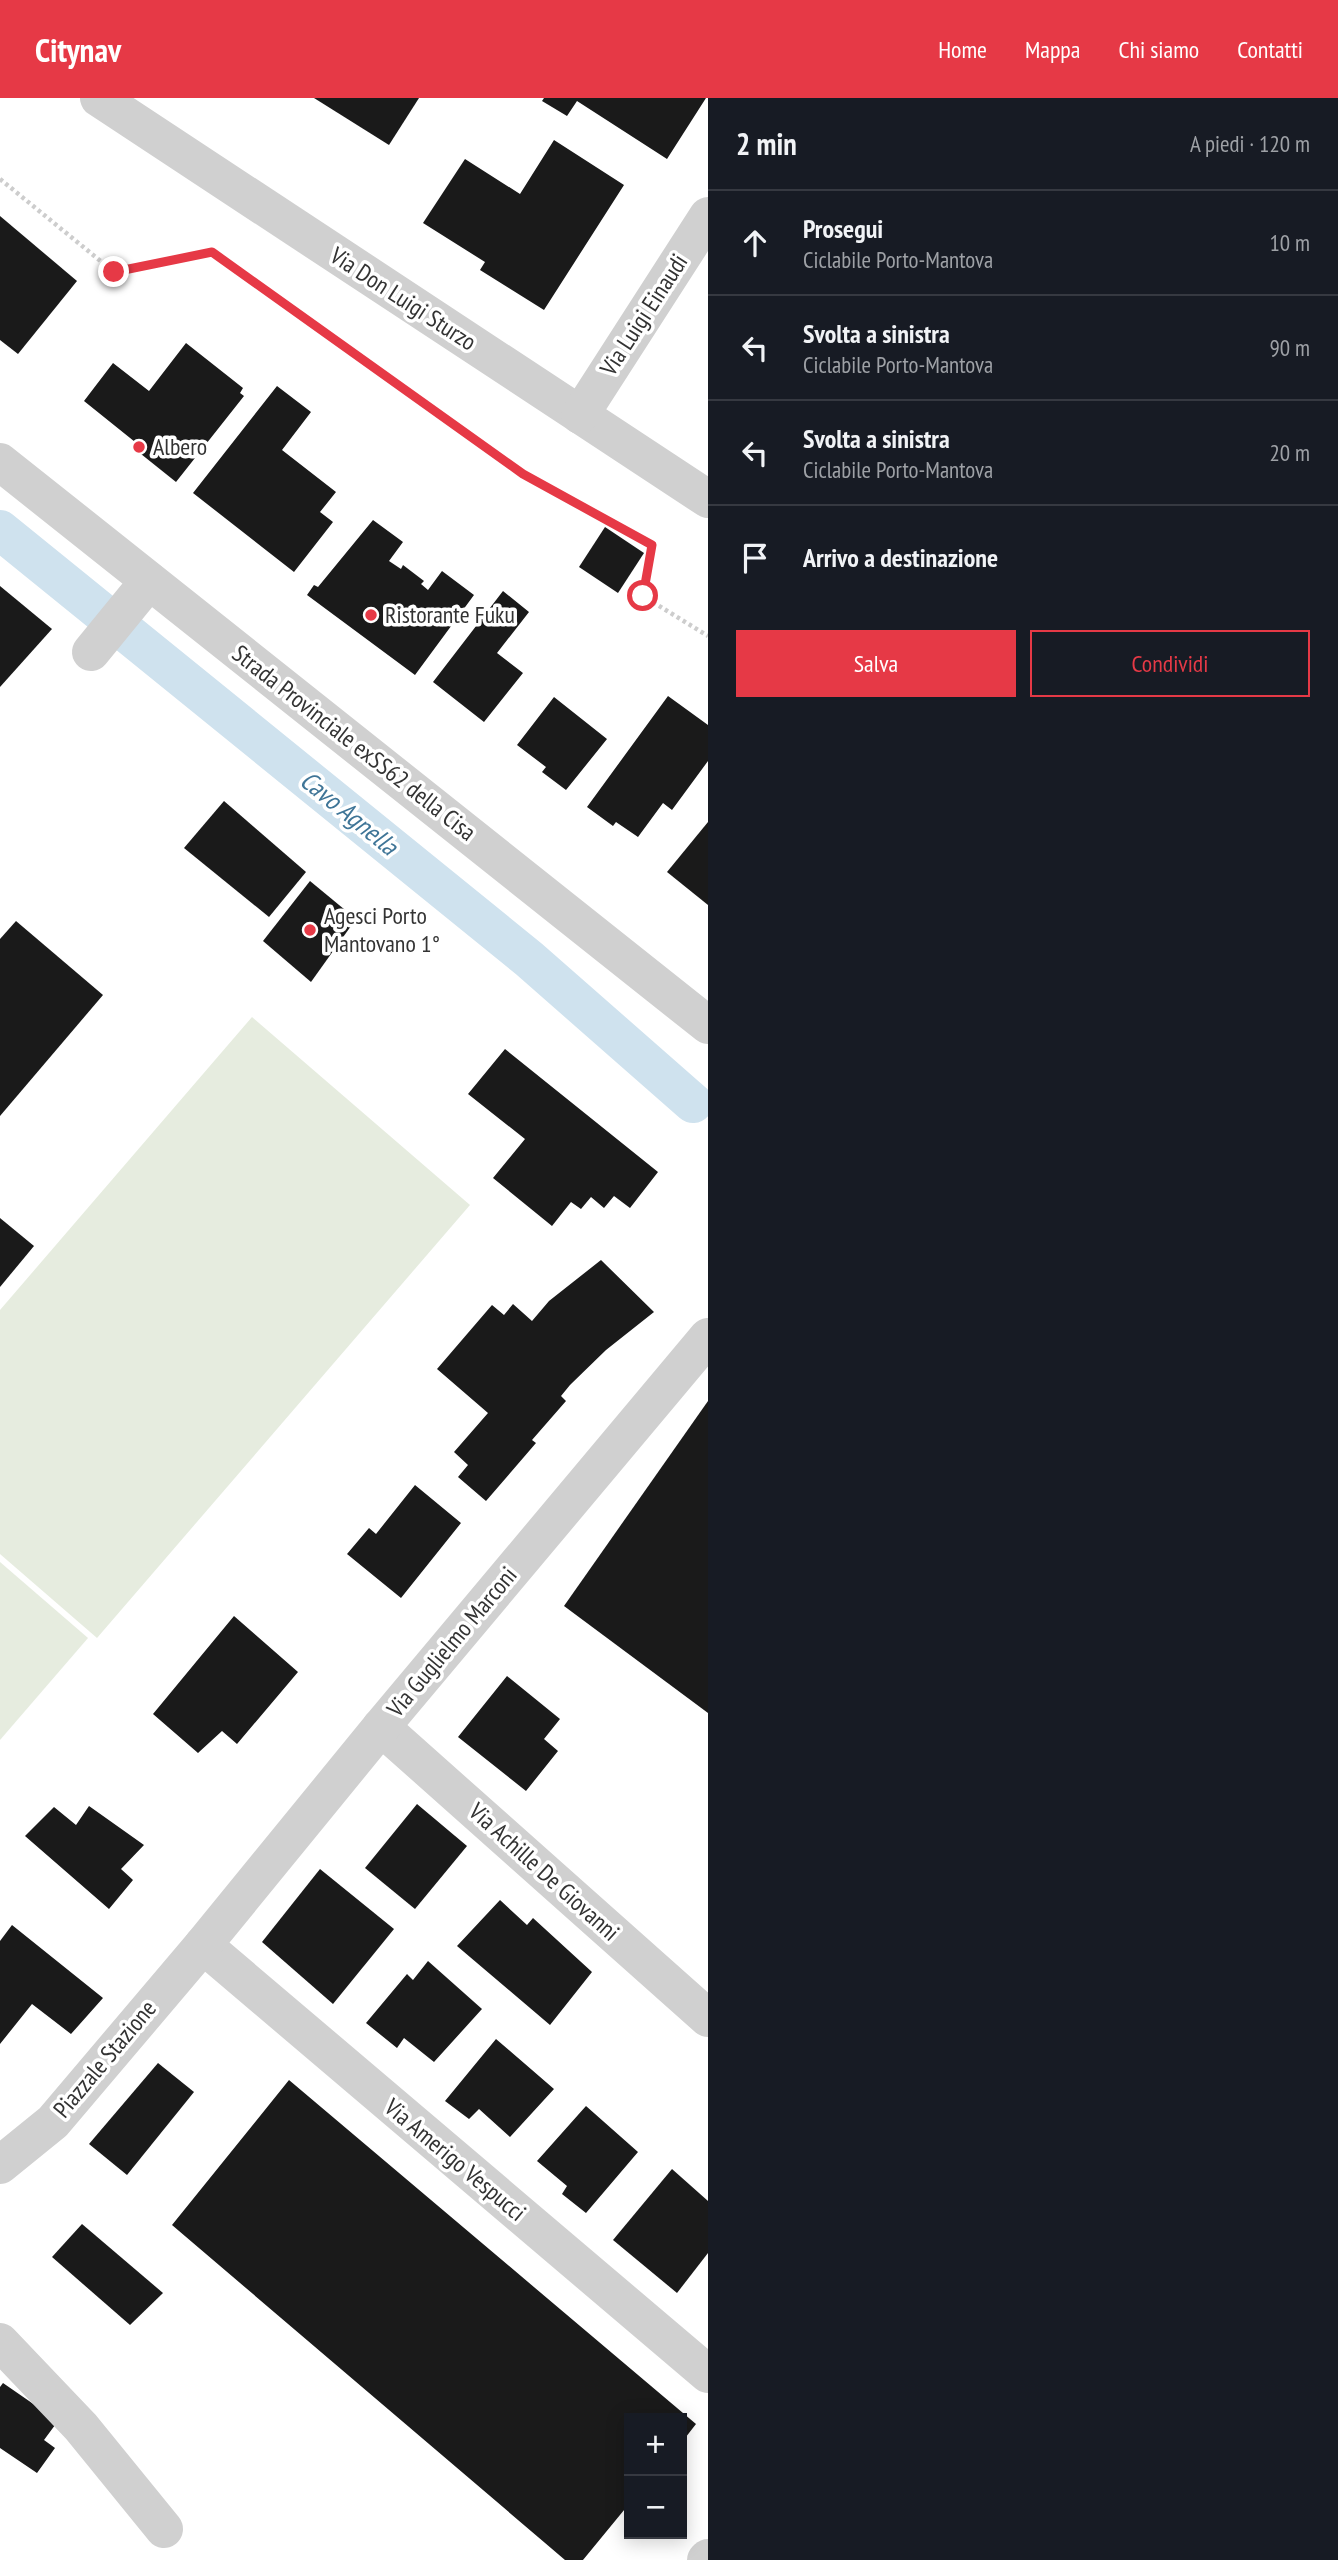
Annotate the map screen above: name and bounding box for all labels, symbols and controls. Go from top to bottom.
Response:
text: Citynav [35,28,121,71]
text: Home [938,34,987,65]
text: Mappa [1025,34,1080,65]
text: Chi siamo [1118,34,1199,65]
text: Contatti [1237,34,1303,65]
text: 2 min [736,124,797,163]
text: A piedi · 120 m [1190,129,1310,158]
text: Prosegui [803,212,883,245]
icon: ahead [736,224,774,262]
text: 10 m [1269,228,1310,257]
street label: Via Don Luigi Sturzo [323,239,482,357]
text: Ciclabile Porto-Mantova [803,245,993,274]
street label: Via Luigi Einaudi [592,248,694,382]
route end [98,256,129,287]
text: Svolta a sinistra [803,317,950,350]
icon: left [736,329,774,367]
text: 90 m [1269,333,1310,362]
text: Ciclabile Porto-Mantova [803,350,993,379]
text: Svolta a sinistra [803,422,950,455]
place label: Albero [153,431,207,462]
icon: left [736,434,774,472]
text: 20 m [1269,438,1310,467]
marker: Albero [131,439,147,455]
text: Ciclabile Porto-Mantova [803,455,993,484]
icon: arrive [736,539,774,577]
text: Arrivo a destinazione [803,541,998,574]
route start [627,580,658,611]
place label: Ristorante Fuku [385,599,515,630]
marker: Ristorante Fuku [363,607,379,623]
button: Salva [736,630,1016,697]
button: Condividi [1030,630,1310,697]
street label: Strada Provinciale exSS62 della Cisa [226,638,482,847]
water label: Cavo Agnella [294,763,406,863]
place label: Agesci Porto Mantovano 1° [324,900,440,959]
marker: Agesci Porto Mantovano 1° [302,922,318,938]
street label: Via Guglielmo Marconi [379,1560,523,1724]
street label: Via Achille De Giovanni [462,1795,626,1947]
street label: Piazzale Stazione [46,1993,163,2124]
street label: Via Amerigo Vespucci [378,2091,532,2228]
map controls [624,2413,687,2539]
button: + [624,2413,687,2476]
button: − [624,2476,687,2539]

